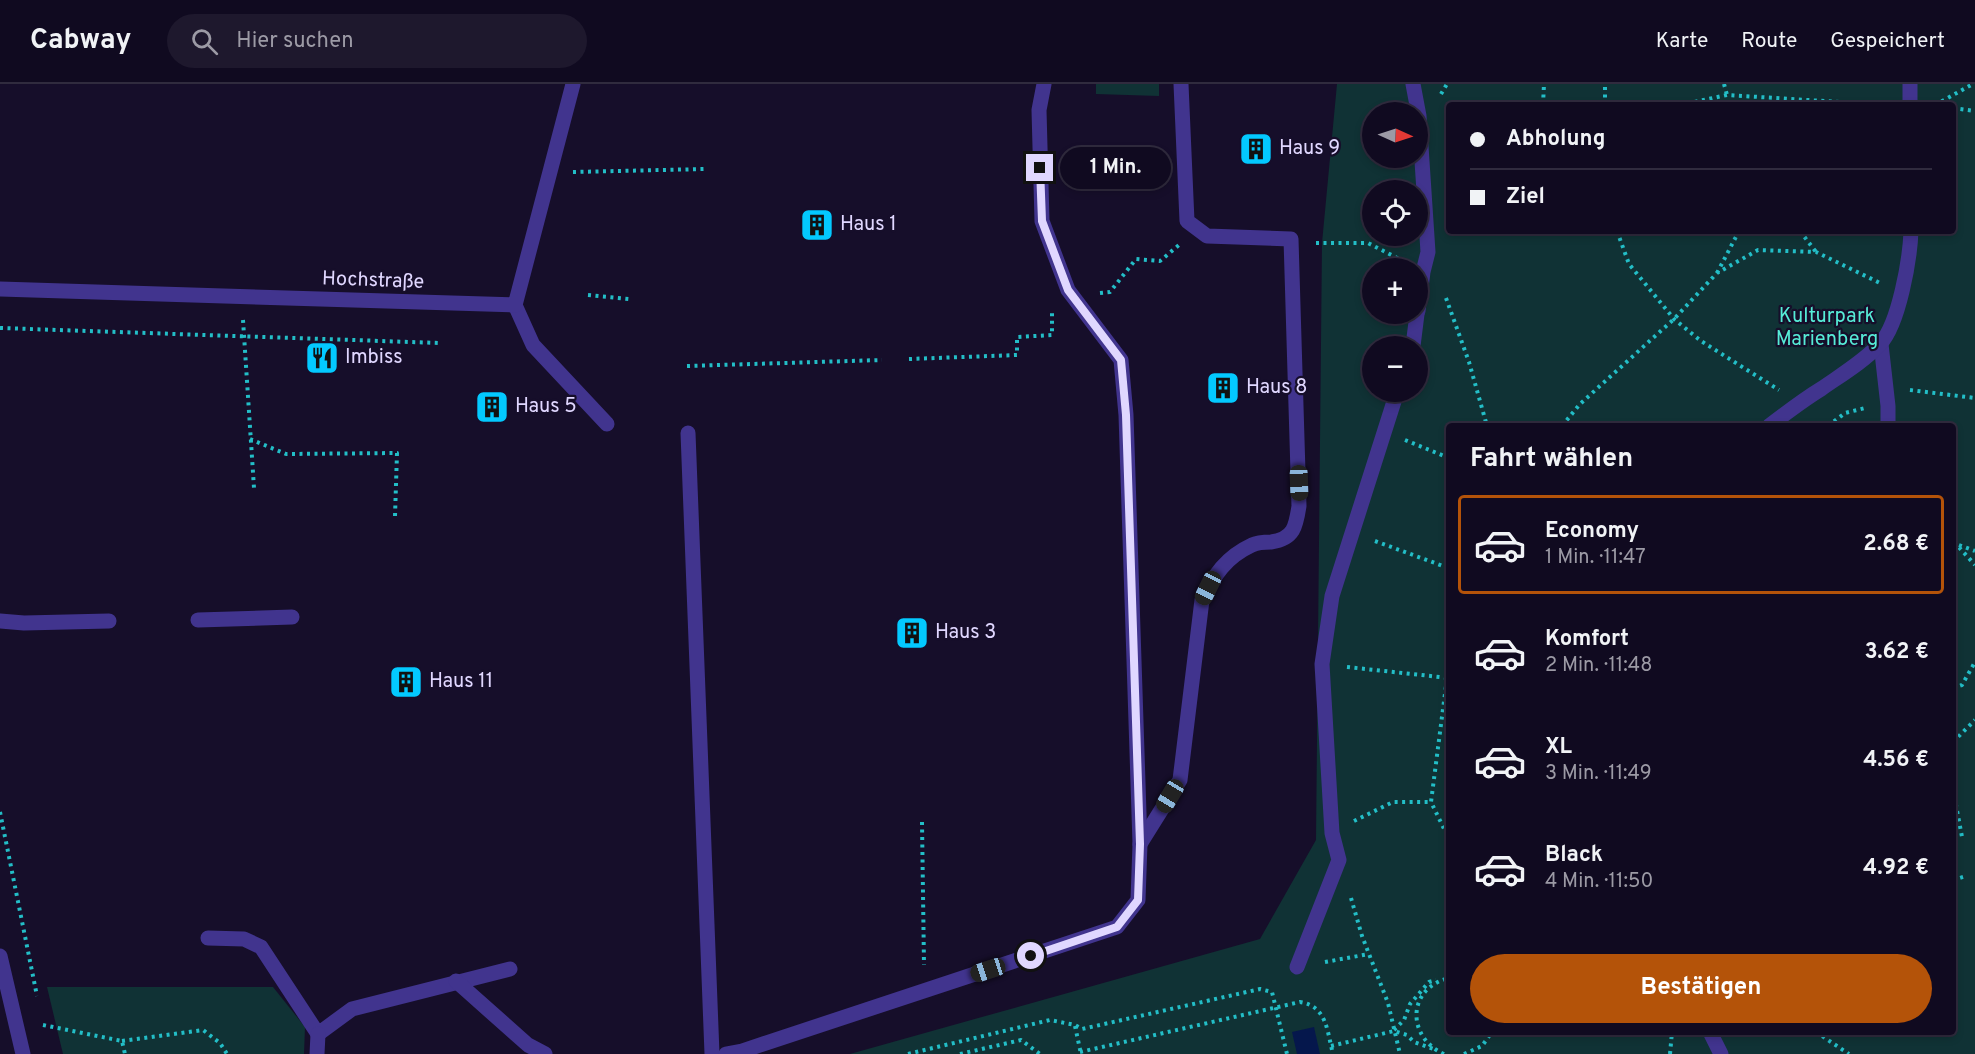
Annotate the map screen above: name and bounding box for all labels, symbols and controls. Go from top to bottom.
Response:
search box [167,14,587,68]
text: Cabway [30,23,131,59]
icon: search [188,25,221,58]
text: Hier suchen [236,28,354,55]
text: Karte [1656,28,1708,55]
text: Route [1741,28,1797,55]
text: Gespeichert [1830,28,1945,55]
north arrow [1362,102,1428,168]
map controls [1362,102,1428,402]
text: Abholung [1506,126,1605,153]
building icon: Haus 9 [1238,131,1274,167]
place label: Haus 9 [1279,136,1340,162]
callout: 1 Min. [1061,147,1172,189]
route end [1026,154,1053,181]
text: 1 Min. [1090,155,1141,181]
button: locate [1362,180,1428,246]
text: Ziel [1506,184,1545,211]
building icon: Haus 1 [799,207,835,243]
place label: Haus 1 [840,212,897,238]
button: + [1362,258,1428,324]
street label: Hochstraße [321,266,425,296]
park label: Kulturpark Marienberg [1776,304,1878,353]
button: − [1362,336,1428,402]
restaurant icon: Imbiss [304,340,340,376]
place label: Imbiss [345,345,403,371]
building icon: Haus 8 [1205,370,1241,406]
place label: Haus 8 [1246,375,1307,401]
building icon: Haus 5 [474,389,510,425]
place label: Haus 5 [515,394,577,420]
text: Fahrt wählen [1470,442,1633,476]
car [1289,465,1309,501]
icon: car [1473,518,1527,572]
text: Economy [1545,518,1639,545]
text: 2.68 € [1863,531,1929,558]
text: 1 Min. · 11:47 [1545,545,1646,571]
car [1192,568,1224,608]
building icon: Haus 3 [894,615,930,651]
place label: Haus 3 [935,620,996,646]
icon: car [1473,626,1527,680]
text: Komfort [1545,626,1629,653]
text: 3.62 € [1865,639,1929,666]
text: 2 Min. · 11:48 [1545,653,1652,679]
building icon: Haus 11 [388,664,424,700]
place label: Haus 11 [429,669,493,695]
icon: car [1473,734,1527,788]
text: XL [1545,734,1572,761]
text: 4.56 € [1863,747,1929,774]
text: 3 Min. · 11:49 [1545,761,1652,787]
car [1153,776,1187,816]
icon: car [1473,842,1527,896]
text: Black [1545,842,1603,869]
text: 4.92 € [1863,855,1929,882]
text: 4 Min. · 11:50 [1545,869,1653,895]
route start [1017,942,1044,969]
button: Bestätigen [1470,954,1932,1023]
car [968,956,1008,984]

